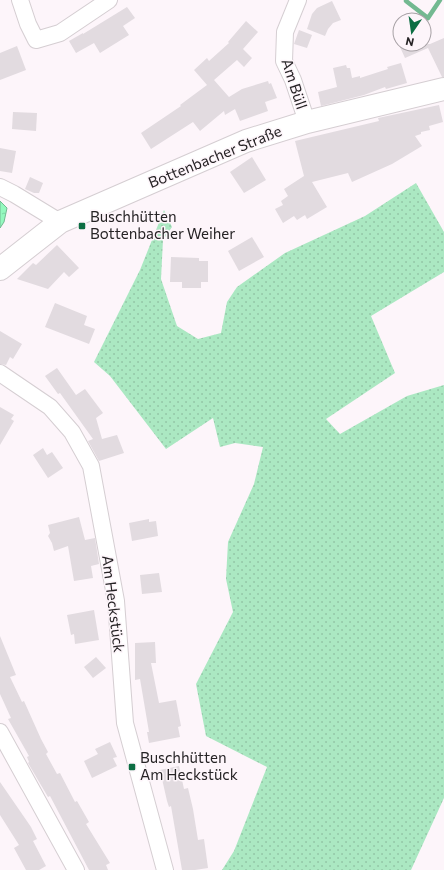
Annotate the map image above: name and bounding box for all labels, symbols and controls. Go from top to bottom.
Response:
north arrow [392,12,432,52]
text: N [404,35,415,49]
street label: Am Büll [278,56,312,111]
street label: Bottenbacher Straße [145,121,284,191]
place label: Buschhütten Bottenbacher Weiher [90,207,235,242]
marker: Buschhütten Bottenbacher Weiher [77,221,87,231]
street label: Am Heckstück [99,554,129,654]
place label: Buschhütten Am Heckstück [140,748,238,783]
marker: Buschhütten Am Heckstück [127,762,137,772]

